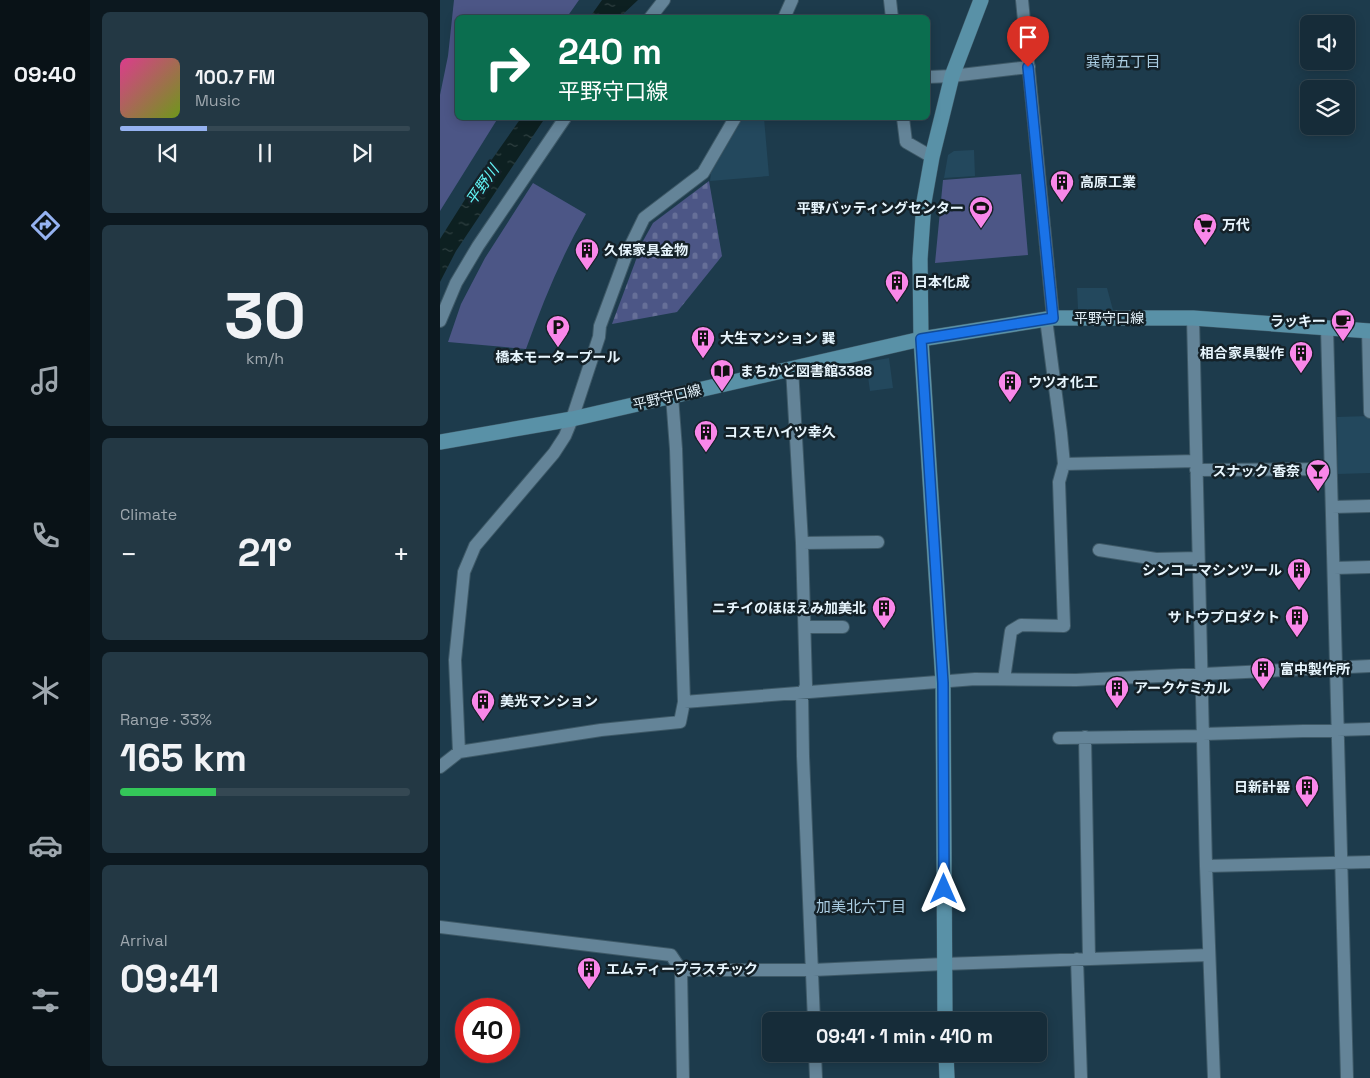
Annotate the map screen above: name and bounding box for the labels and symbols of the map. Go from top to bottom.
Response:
pin [1007,16,1049,67]
district label: 巽南五丁目 [1085,52,1161,71]
water label: 平野川 [461,159,504,209]
building icon: 高原工業 [1049,169,1075,203]
place label: 高原工業 [1080,173,1136,191]
sports icon: 平野バッティングセンター [968,195,994,229]
place label: 平野バッティングセンター [797,199,964,217]
supermarket icon: 万代 [1192,212,1218,246]
place label: 万代 [1222,216,1250,234]
building icon: 久保家具金物 [574,237,600,271]
place label: 久保家具金物 [604,241,688,259]
building icon: 日本化成 [884,269,910,303]
place label: 日本化成 [914,273,970,291]
cafe icon: ラッキー [1330,308,1356,342]
street label: 平野守口線 [1074,309,1144,327]
place label: ラッキー [1270,312,1326,330]
parking icon: 橋本モータープール [545,314,571,348]
building icon: 大生マンション 巽 [690,325,716,359]
place label: 大生マンション 巽 [720,329,836,347]
building icon: 相合家具製作 [1288,340,1314,374]
place label: 相合家具製作 [1200,344,1284,362]
place label: 橋本モータープール [495,348,621,366]
library icon: まちかど図書館3388 [709,358,735,392]
place label: まちかど図書館3388 [740,362,872,380]
building icon: ウツオ化工 [997,369,1023,403]
place label: ウツオ化工 [1028,373,1098,391]
street label: 平野守口線 [631,380,703,414]
building icon: コスモハイツ幸久 [693,419,719,453]
place label: コスモハイツ幸久 [724,423,836,441]
bar icon: スナック 香奈 [1305,458,1331,492]
place label: スナック 香奈 [1212,462,1300,480]
building icon: シンコーマシンツール [1286,557,1312,591]
place label: シンコーマシンツール [1142,561,1282,579]
building icon: ニチイのほほえみ加美北 [871,595,897,629]
place label: ニチイのほほえみ加美北 [712,599,866,617]
building icon: サトウプロダクト [1284,604,1310,638]
place label: サトウプロダクト [1168,608,1280,626]
building icon: 富中製作所 [1250,656,1276,690]
place label: 富中製作所 [1280,660,1350,678]
building icon: アークケミカル [1104,675,1130,709]
place label: アークケミカル [1134,679,1231,697]
building icon: 美光マンション [470,688,496,722]
place label: 美光マンション [500,692,598,710]
building icon: 日新計器 [1294,774,1320,808]
place label: 日新計器 [1234,778,1291,796]
position arrow [917,862,969,914]
district label: 加美北六丁目 [816,897,906,916]
building icon: エムティープラスチック [576,956,602,990]
place label: エムティープラスチック [606,960,758,978]
speed limit sign: 40 [455,998,520,1063]

